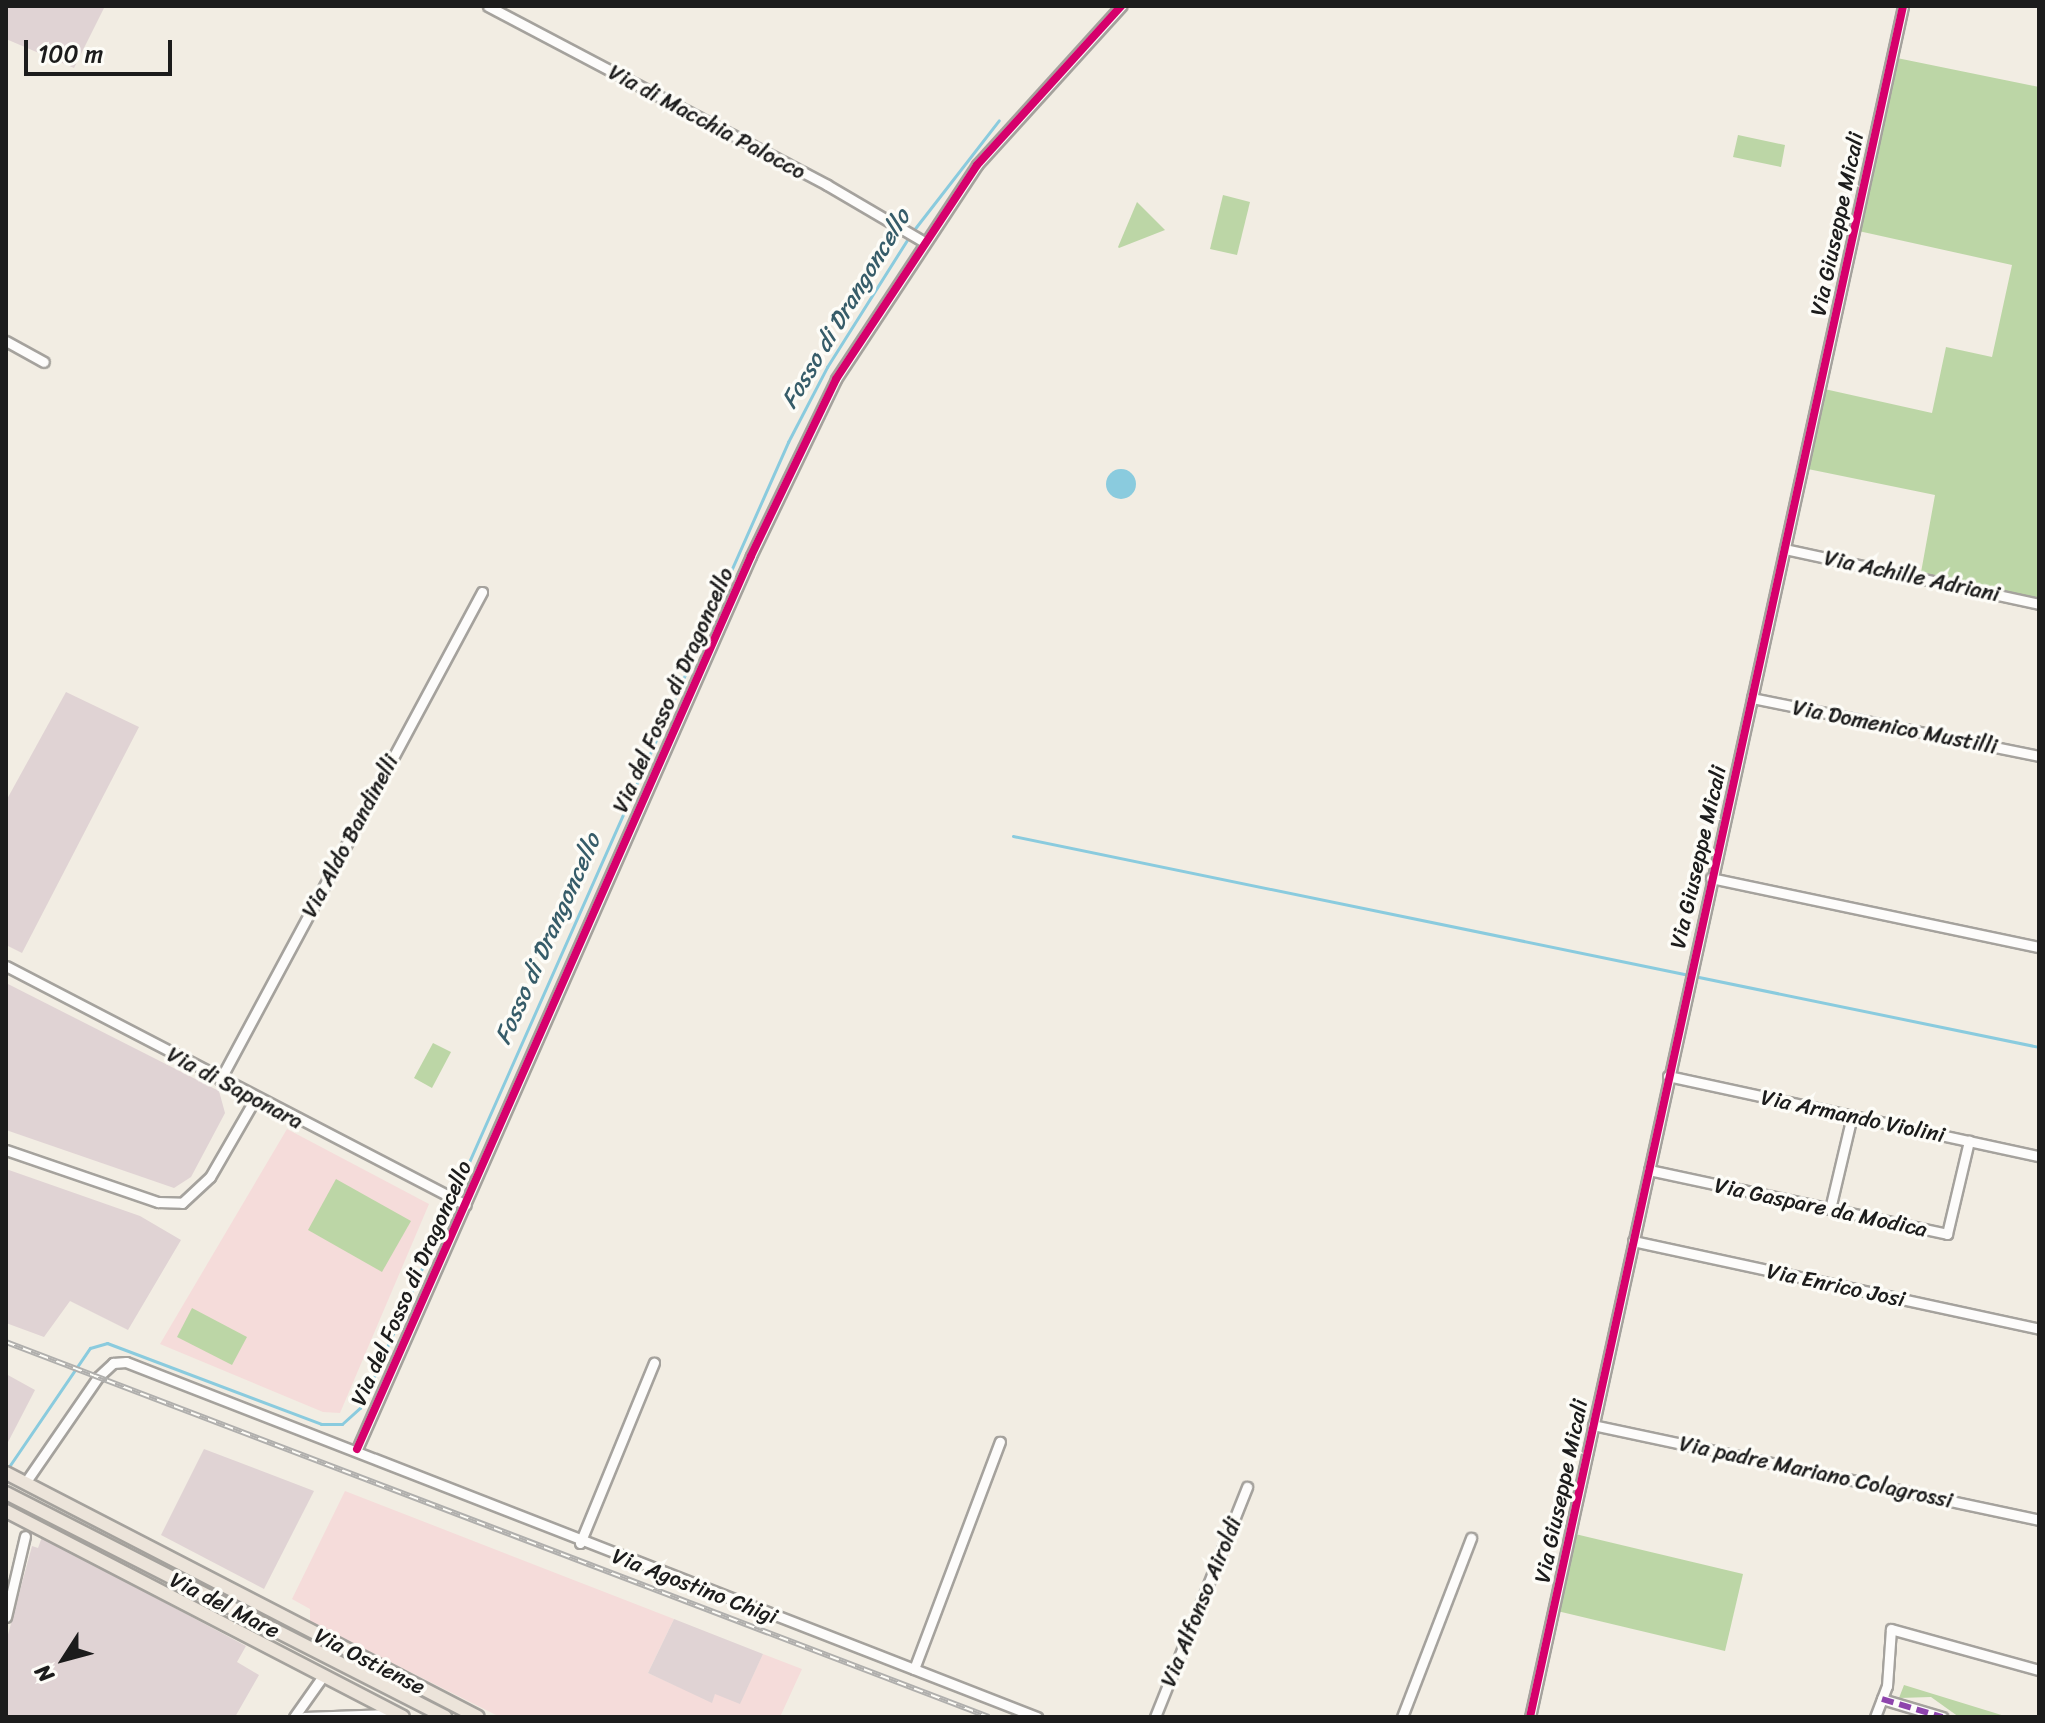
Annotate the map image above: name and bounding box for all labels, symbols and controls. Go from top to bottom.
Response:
scale bar [28,24,176,74]
text: 100 m [38,33,103,75]
street label: Via di Macchia Palocco [604,59,810,185]
street label: Via Giuseppe Micali [1805,130,1869,318]
water label: Fosso di Drangoncello [775,204,917,414]
street label: Via Achille Adriani [1822,545,2002,607]
street label: Via del Fosso di Dragoncello [607,563,739,817]
street label: Via Domenico Mustilli [1790,694,2000,760]
street label: Via Aldo Bandinelli [296,750,404,922]
street label: Via Giuseppe Micali [1664,763,1732,951]
water label: Fosso di Drangoncello [489,829,607,1049]
street label: Via di Saponara [163,1041,307,1135]
street label: Via Armando Violini [1758,1084,1948,1148]
street label: Via del Fosso di Dragoncello [345,1156,477,1410]
street label: Via Gaspare da Modica [1713,1172,1929,1242]
street label: Via Enrico Josi [1764,1257,1908,1313]
street label: Via Giuseppe Micali [1529,1397,1593,1585]
street label: Via padre Mariano Colagrossi [1676,1430,1956,1514]
street label: Via Alfonso Airoldi [1155,1513,1247,1691]
street label: Via Agostino Chigi [609,1542,781,1630]
street label: Via del Mare [165,1566,285,1644]
north arrow [24,1619,104,1699]
street label: Via Ostiense [311,1622,429,1700]
text: N [24,1656,64,1691]

